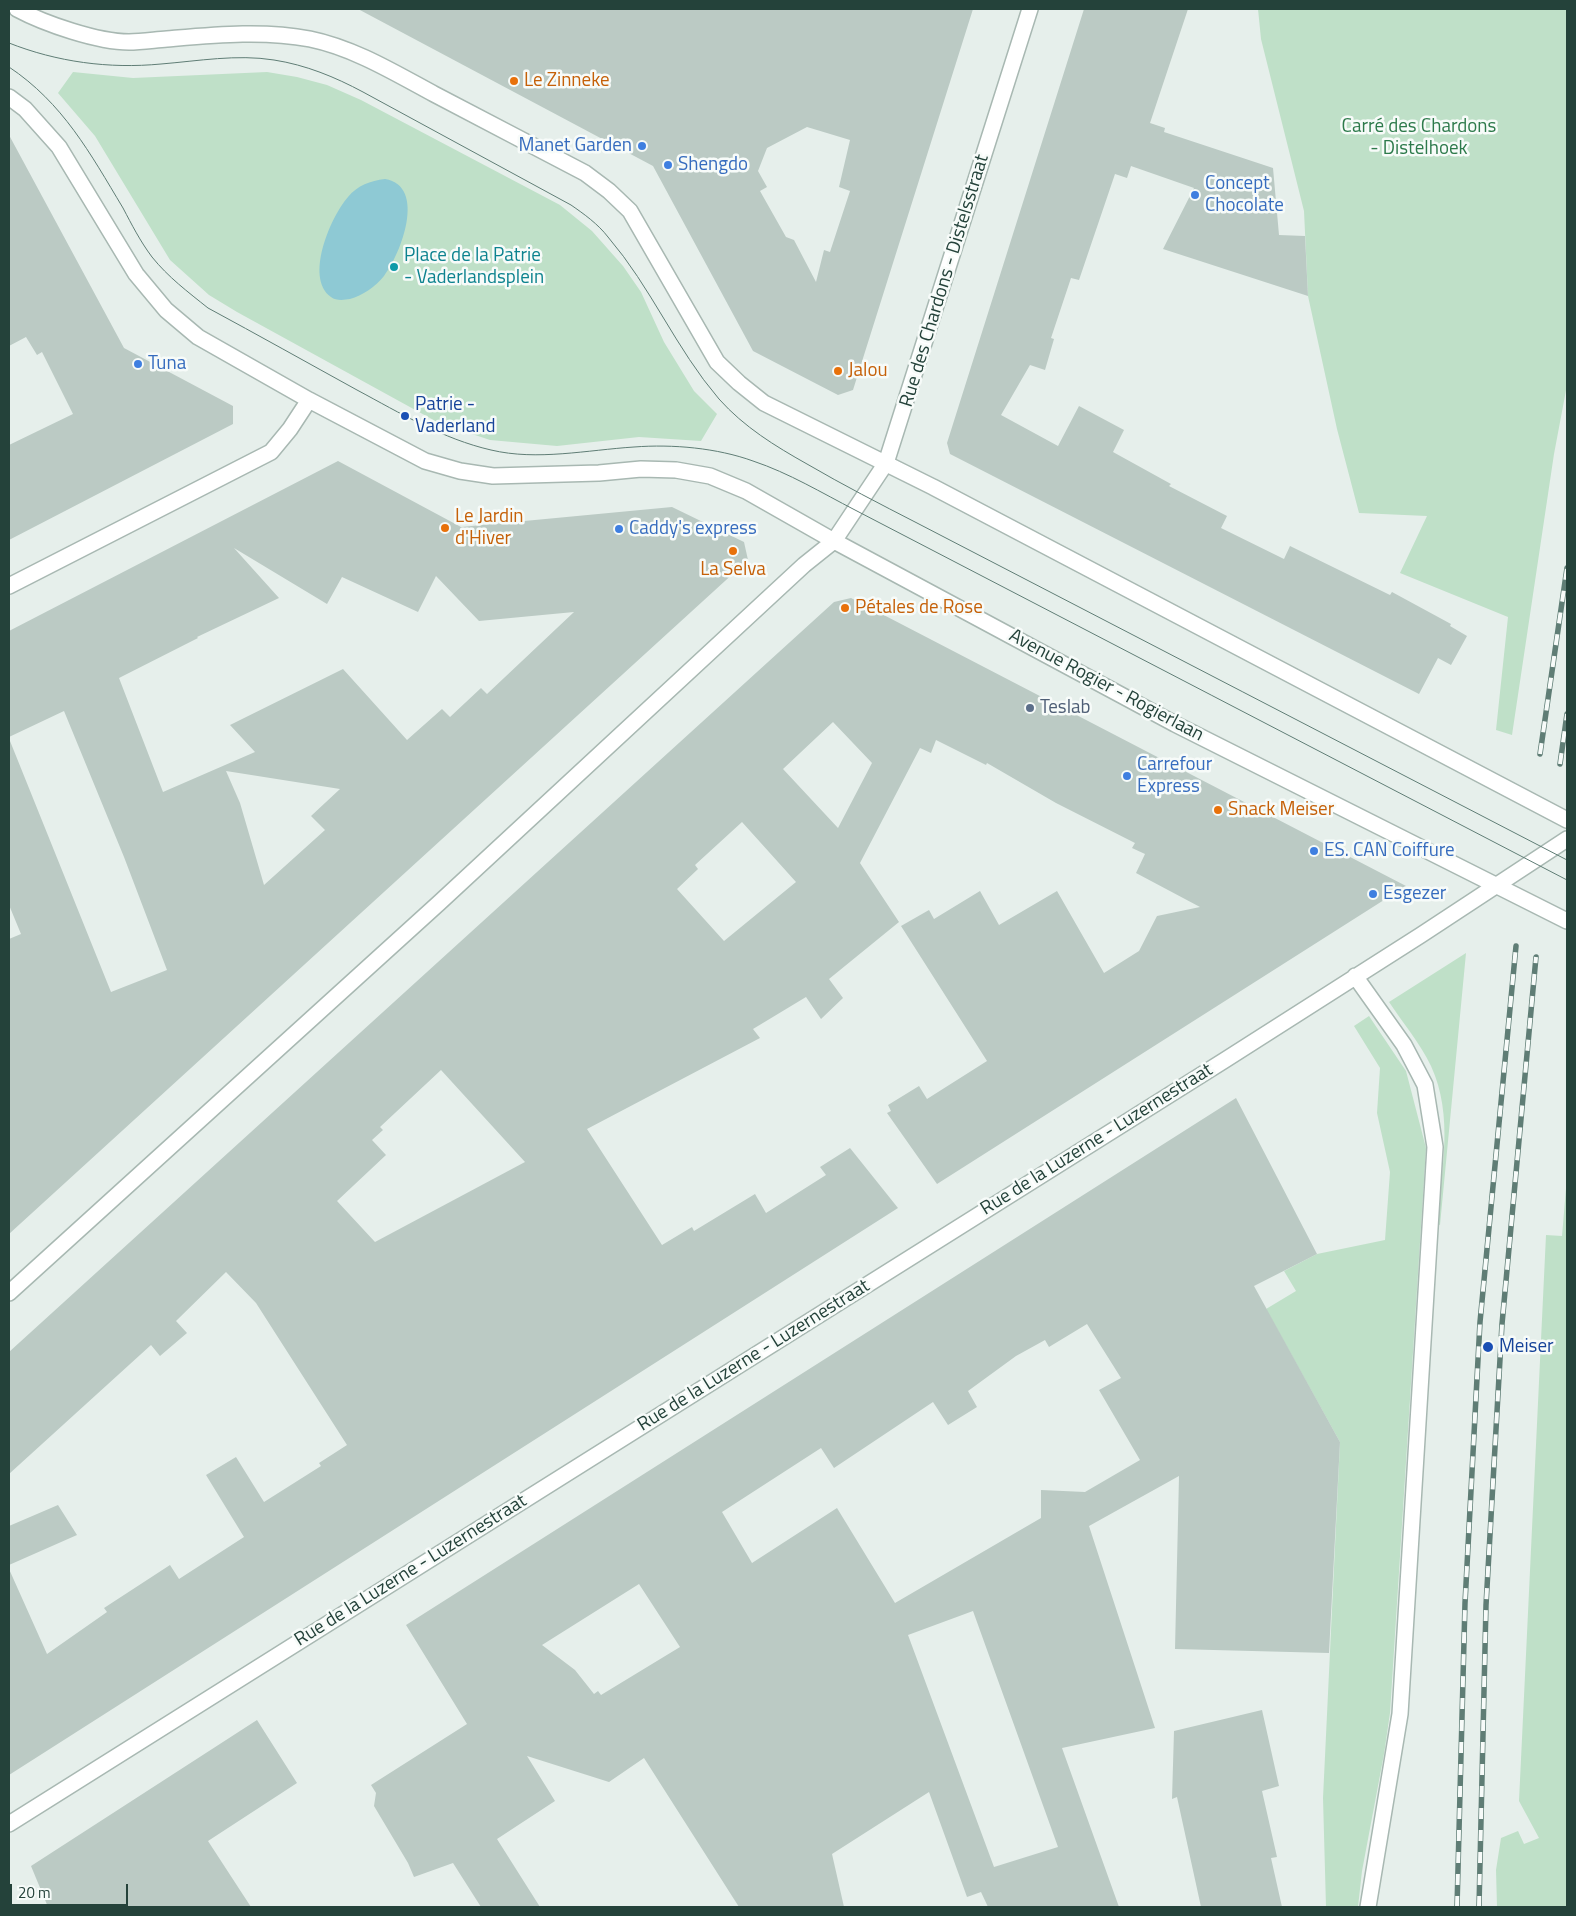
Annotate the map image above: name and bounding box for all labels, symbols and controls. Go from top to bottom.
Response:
place label: Le Zinneke [524,70,610,92]
marker: Le Zinneke [508,75,520,87]
park label: Carré des Chardons - Distelhoek [1342,116,1496,160]
place label: Manet Garden [519,135,632,157]
marker: Manet Garden [636,140,648,152]
street label: Rue des Chardons - Distelsstraat [896,152,994,410]
place label: Shengdo [678,154,748,176]
marker: Shengdo [662,159,674,171]
place label: Concept Chocolate [1205,173,1284,217]
marker: Concept Chocolate [1189,189,1201,201]
place label: Place de la Patrie - Vaderlandsplein [404,245,544,289]
marker: Place de la Patrie - Vaderlandsplein [388,261,400,273]
place label: Tuna [148,353,186,375]
marker: Tuna [132,358,144,370]
place label: Jalou [848,360,888,382]
marker: Jalou [832,365,844,377]
place label: Patrie - Vaderland [415,394,495,438]
marker: Patrie - Vaderland [399,410,411,422]
place label: Le Jardin d'Hiver [455,506,524,550]
place label: Caddy's express [629,518,757,540]
marker: Le Jardin d'Hiver [439,522,451,534]
marker: Caddy's express [613,523,625,535]
marker: La Selva [727,545,739,557]
place label: La Selva [700,559,766,581]
place label: Pétales de Rose [855,597,983,619]
marker: Pétales de Rose [839,602,851,614]
street label: Avenue Rogier - Rogierlaan [1005,625,1207,747]
place label: Teslab [1040,697,1091,719]
marker: Teslab [1024,702,1036,714]
place label: Carrefour Express [1137,754,1212,798]
marker: Carrefour Express [1121,770,1133,782]
place label: Snack Meiser [1228,799,1334,821]
marker: Snack Meiser [1212,804,1224,816]
place label: ES. CAN Coiffure [1324,840,1455,862]
marker: ES. CAN Coiffure [1308,845,1320,857]
place label: Esgezer [1383,883,1446,905]
marker: Esgezer [1367,888,1379,900]
street label: Rue de la Luzerne - Luzernestraat [977,1059,1217,1221]
street label: Rue de la Luzerne - Luzernestraat [634,1275,874,1437]
place label: Meiser [1499,1336,1554,1358]
marker: Meiser [1481,1340,1495,1354]
street label: Rue de la Luzerne - Luzernestraat [291,1490,531,1652]
scale bar [12,1874,130,1906]
text: 20 m [18,1881,51,1904]

